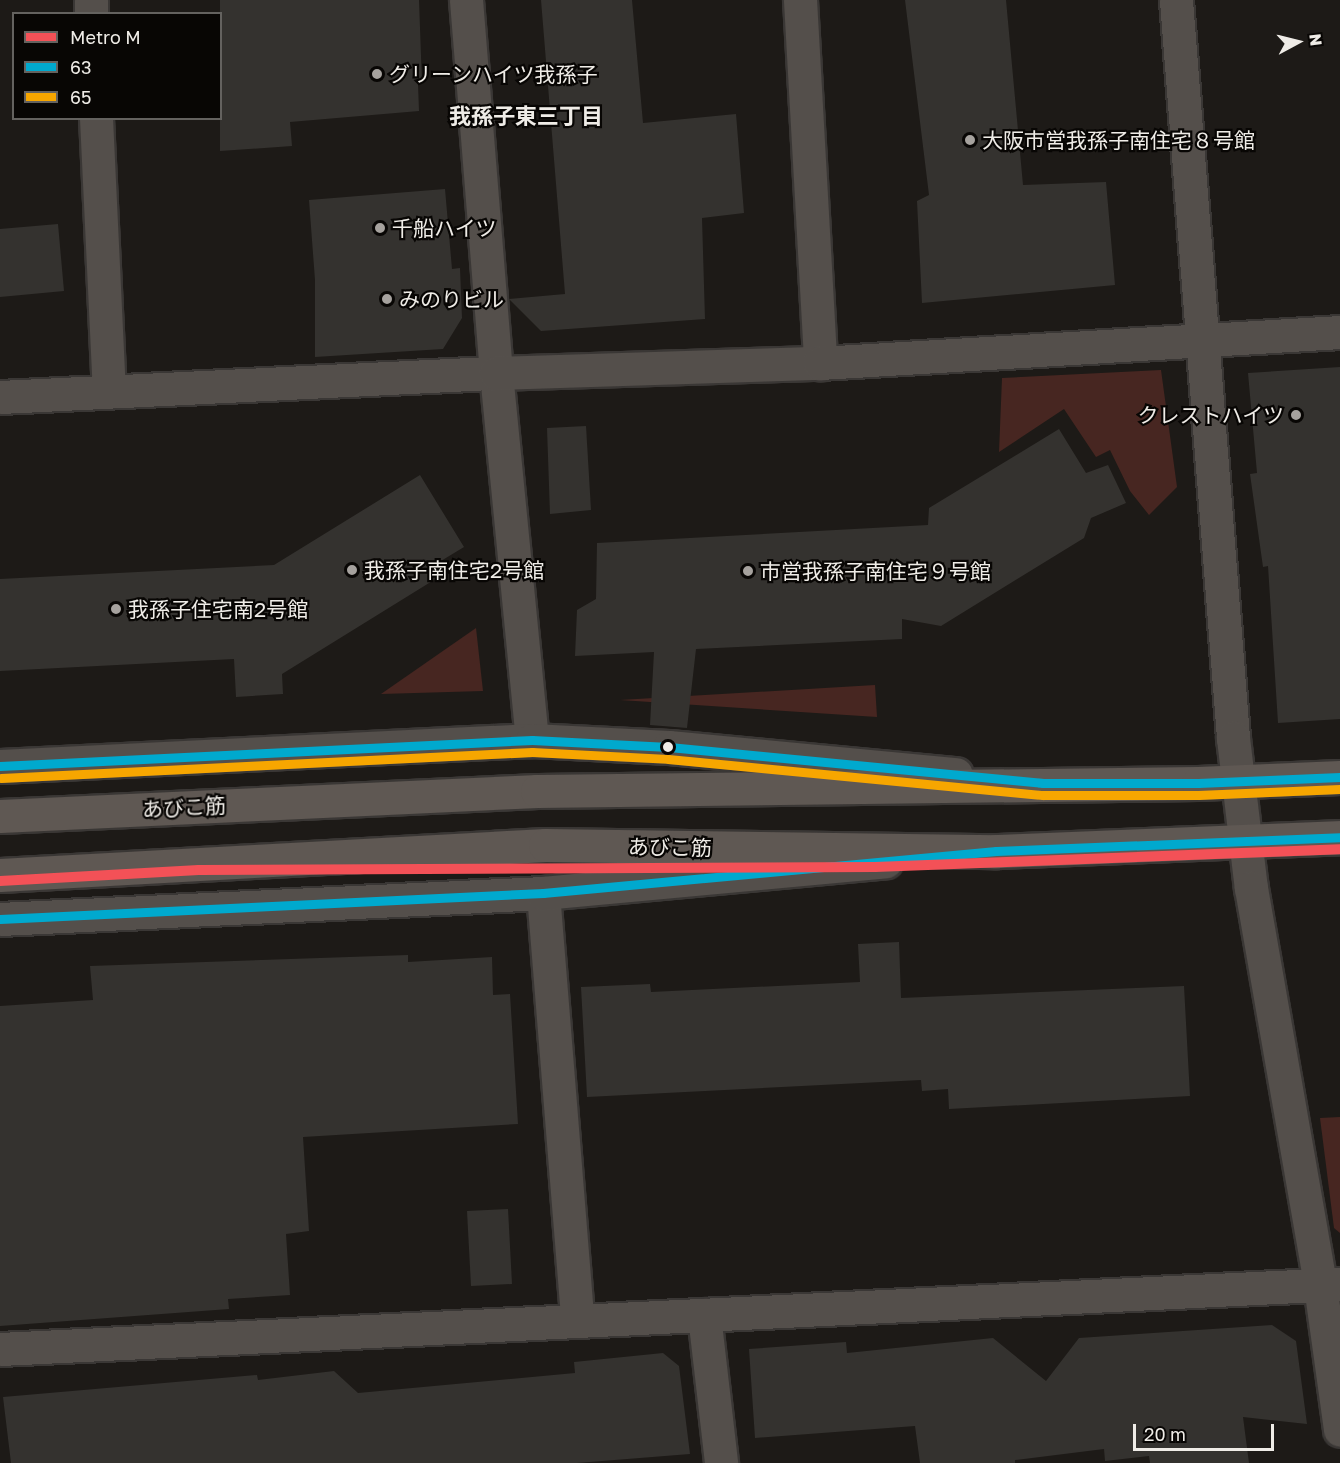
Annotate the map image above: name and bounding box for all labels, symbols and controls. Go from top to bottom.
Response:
legend [12,12,222,120]
north arrow [1268,12,1328,72]
text: Metro M [70,26,141,48]
text: N [1305,33,1327,47]
text: 63 [70,56,91,78]
place label: グリーンハイツ我孫子 [389,61,599,87]
marker: グリーンハイツ我孫子 [370,67,384,81]
text: 65 [70,86,91,108]
district label: 我孫子東三丁目 [449,103,603,129]
place label: 大阪市営我孫子南住宅８号館 [982,127,1255,153]
marker: 大阪市営我孫子南住宅８号館 [963,133,977,147]
place label: 千船ハイツ [392,215,497,241]
marker: 千船ハイツ [373,221,387,235]
place label: みのりビル [399,286,504,312]
marker: みのりビル [380,292,394,306]
place label: クレストハイツ [1137,402,1284,428]
marker: クレストハイツ [1289,408,1303,422]
place label: 我孫子南住宅2号館 [364,557,544,583]
place label: 市営我孫子南住宅９号館 [760,558,991,584]
marker: 我孫子南住宅2号館 [345,563,359,577]
marker: 市営我孫子南住宅９号館 [741,564,755,578]
place label: 我孫子住宅南2号館 [128,596,308,622]
marker: 我孫子住宅南2号館 [109,602,123,616]
unlabelled marker [662,741,674,753]
street label: あびこ筋 [141,792,227,822]
street label: あびこ筋 [628,834,712,860]
scale bar [1136,1412,1277,1450]
text: 20 m [1144,1423,1186,1445]

